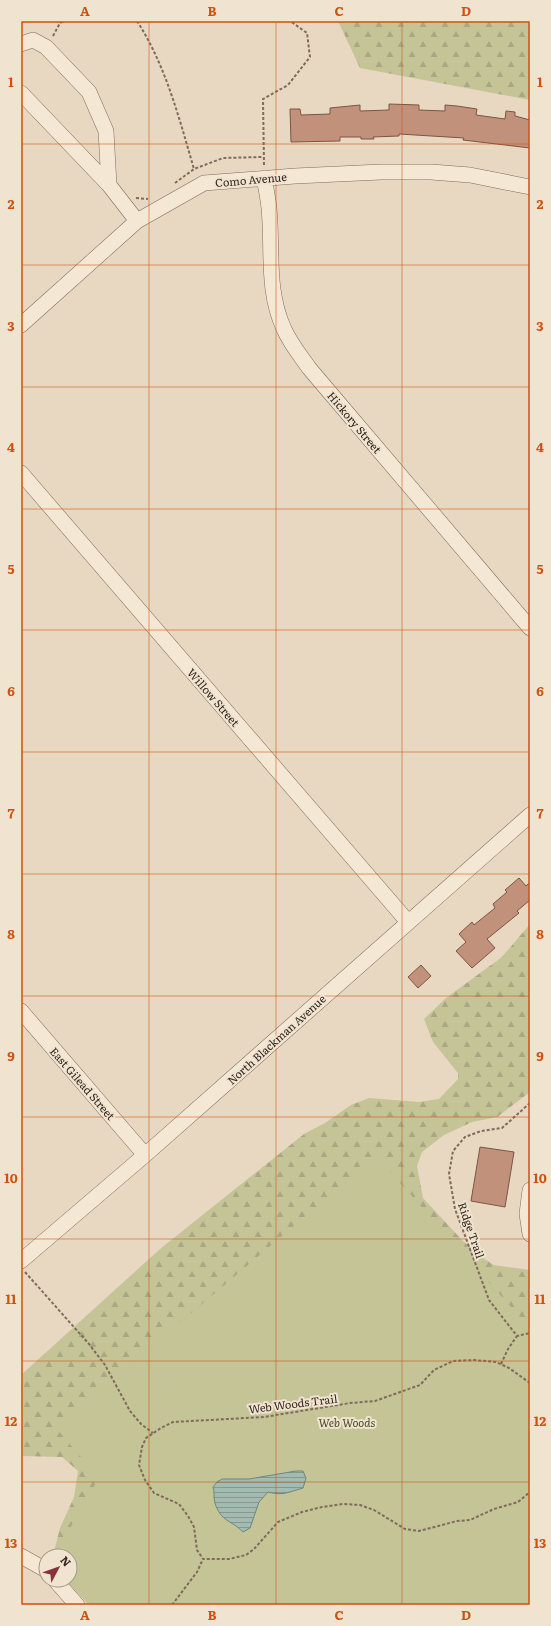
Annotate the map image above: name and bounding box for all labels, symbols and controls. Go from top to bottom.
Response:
text: A [80,1,90,20]
text: B [208,1,217,20]
text: C [334,1,344,20]
text: D [461,1,471,20]
text: 1 [8,72,14,91]
text: 1 [537,72,543,91]
street label: Como Avenue [214,168,288,190]
text: 2 [8,194,15,213]
text: 2 [537,194,544,213]
text: 3 [7,316,15,335]
text: 3 [536,316,544,335]
street label: Hickory Street [324,388,386,457]
text: 4 [7,437,15,456]
text: 4 [536,437,544,456]
text: 5 [7,559,15,578]
text: 5 [536,559,544,578]
street label: Willow Street [184,665,244,730]
text: 6 [7,681,15,700]
text: 6 [536,681,544,700]
text: 7 [7,803,15,822]
text: 7 [536,803,544,822]
text: 8 [7,924,15,943]
text: 8 [536,924,544,943]
street label: North Blackman Avenue [223,990,329,1088]
street label: East Gilead Street [47,1043,120,1123]
text: 9 [7,1046,15,1065]
text: 9 [536,1046,544,1065]
text: 10 [4,1168,18,1187]
text: 10 [533,1168,547,1187]
street label: Ridge Trail [455,1200,489,1261]
text: 11 [6,1289,17,1308]
text: 11 [535,1289,546,1308]
street label: Web Woods Trail [248,1390,339,1416]
text: 12 [5,1411,17,1430]
text: 12 [534,1411,546,1430]
park label: Web Woods [319,1414,376,1430]
text: 13 [5,1533,17,1552]
text: 13 [534,1533,546,1552]
north arrow [38,1548,78,1588]
text: N [57,1552,75,1570]
text: A [80,1605,90,1624]
text: B [208,1605,217,1624]
text: C [334,1605,344,1624]
text: D [461,1605,471,1624]

